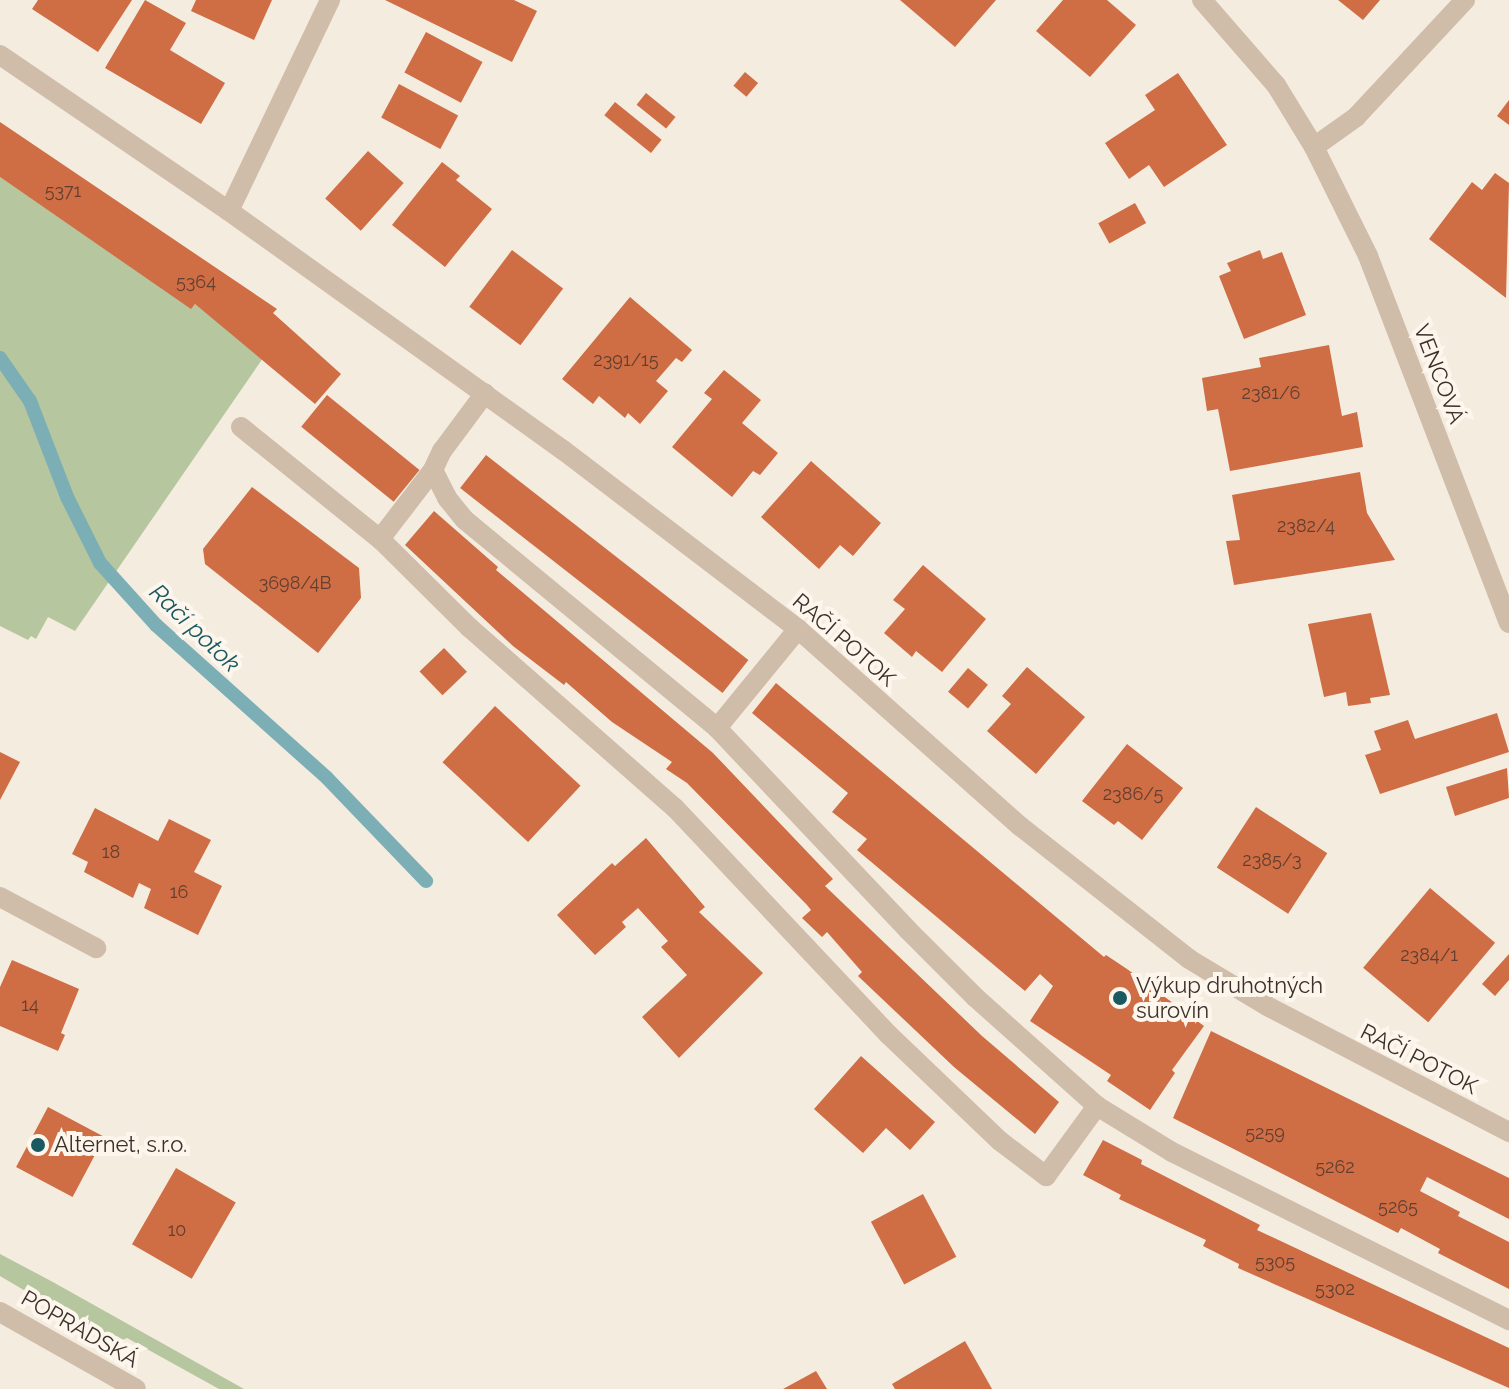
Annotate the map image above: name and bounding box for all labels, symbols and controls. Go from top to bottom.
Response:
house number: 5371 [45,180,81,202]
house number: 5364 [176,271,216,293]
street label: VENCOVÁ [1408,320,1470,428]
house number: 2391/15 [593,349,659,371]
house number: 2381/6 [1242,382,1300,404]
house number: 2382/4 [1277,515,1335,537]
house number: 3698/4B [259,572,331,594]
water label: Račí potok [144,578,246,678]
street label: RAČÍ POTOK [787,588,901,692]
house number: 2386/5 [1103,783,1163,805]
house number: 18 [102,841,120,863]
house number: 2385/3 [1242,849,1302,871]
house number: 16 [170,881,188,903]
house number: 2384/1 [1400,944,1458,966]
place label: Výkup druhotných surovín [1136,972,1323,1024]
marker: Výkup druhotných surovín [1111,989,1129,1007]
house number: 14 [21,994,39,1016]
street label: RAČÍ POTOK [1356,1018,1482,1100]
house number: 5259 [1245,1122,1285,1144]
place label: Alternet, s.r.o. [54,1132,187,1158]
marker: Alternet, s.r.o. [29,1136,47,1154]
house number: 5262 [1315,1156,1355,1178]
house number: 5265 [1378,1196,1418,1218]
house number: 10 [168,1219,186,1241]
house number: 5305 [1255,1251,1295,1273]
house number: 5302 [1315,1278,1355,1300]
street label: POPRADSKÁ [17,1285,143,1373]

